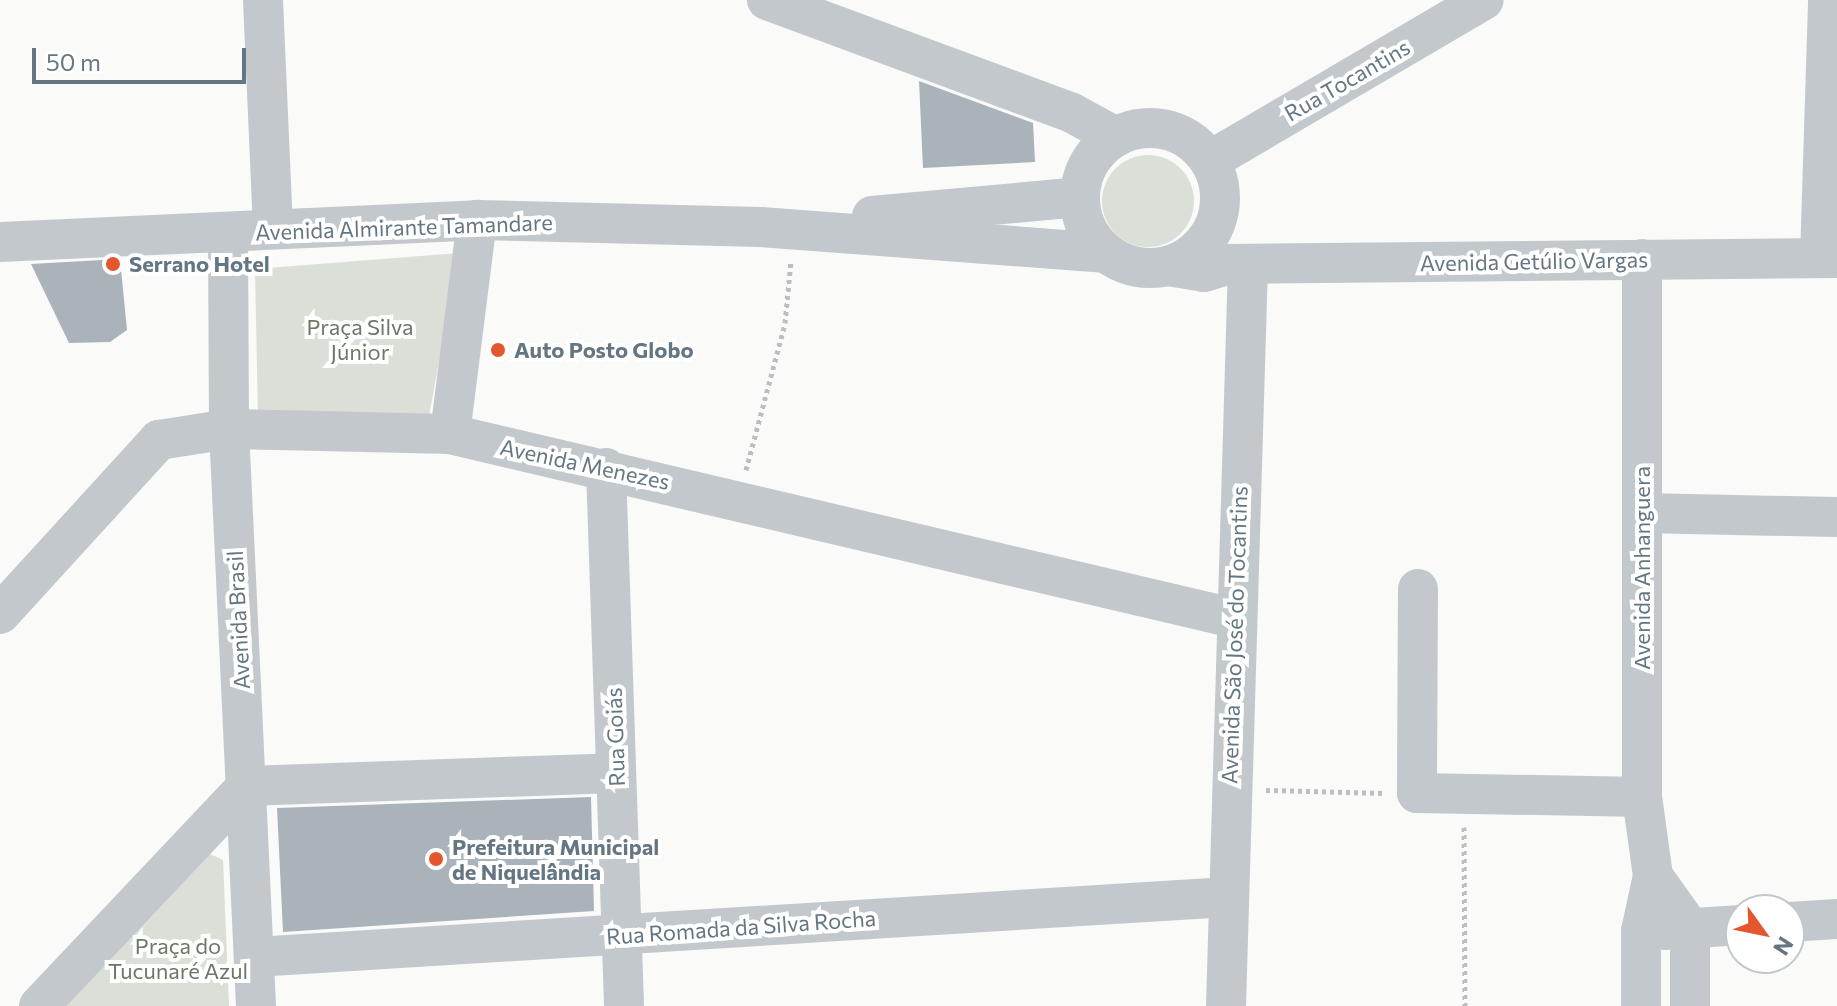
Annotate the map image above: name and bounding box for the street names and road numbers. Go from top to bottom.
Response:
street label: Rua Tocantins [1280,33,1414,127]
street label: Avenida Almirante Tamandare [255,209,553,245]
street label: Avenida Getúlio Vargas [1420,246,1648,276]
street label: Avenida Menezes [498,433,672,495]
street label: Avenida Anhanguera [1629,466,1655,670]
street label: Avenida São José do Tocantins [1216,486,1252,784]
street label: Avenida Brasil [221,550,255,690]
street label: Rua Goiás [600,687,630,787]
street label: Rua Romada da Silva Rocha [605,904,877,950]

